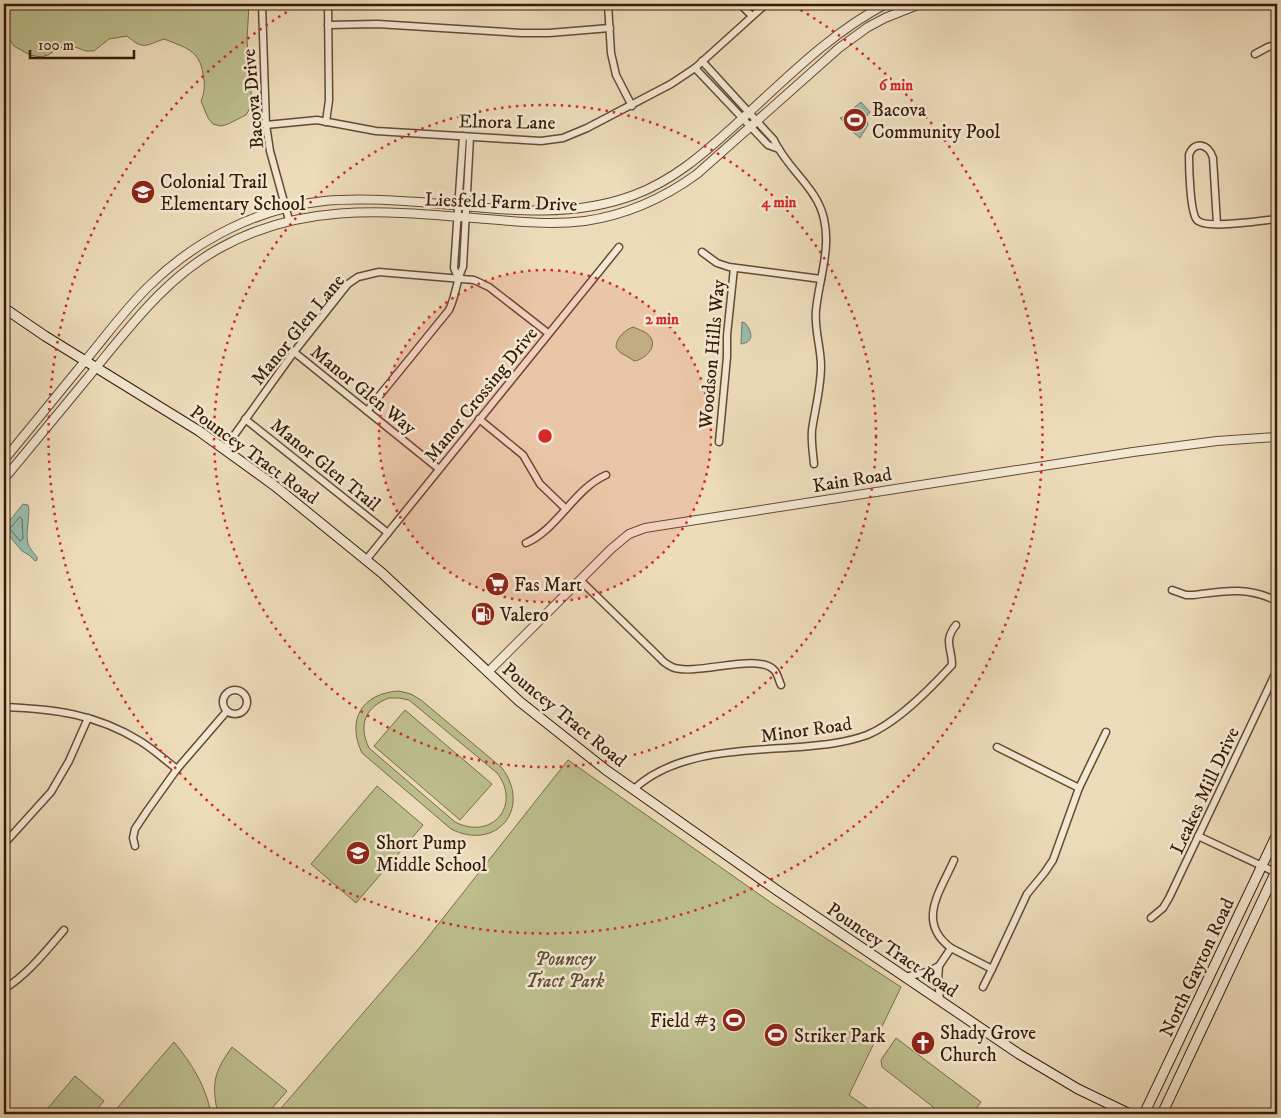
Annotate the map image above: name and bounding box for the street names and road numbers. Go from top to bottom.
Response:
street label: Bacova Drive [238,48,269,150]
street label: Elnora Lane [458,110,556,135]
street label: Liesfeld Farm Drive [424,188,578,217]
street label: Manor Glen Lane [246,270,350,390]
street label: Woodson Hills Way [694,277,731,431]
street label: Manor Crossing Drive [419,322,543,467]
street label: Manor Glen Way [305,340,421,441]
street label: Pouncey Tract Road [185,401,323,510]
street label: Manor Glen Trail [266,414,385,517]
street label: Kain Road [811,463,894,498]
street label: Pouncey Tract Road [497,658,631,773]
street label: Minor Road [759,713,854,748]
street label: Leakes Mill Drive [1166,723,1245,858]
street label: North Gayton Road [1155,894,1240,1041]
street label: Pouncey Tract Road [822,898,963,1003]

